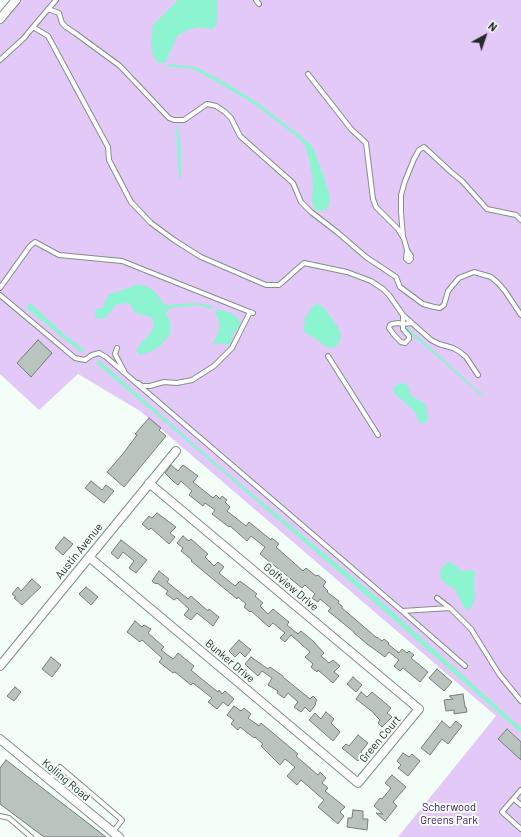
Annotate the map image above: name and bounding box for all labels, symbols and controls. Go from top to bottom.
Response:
north arrow [465,16,505,56]
text: N [486,19,500,34]
street label: Austin Avenue [53,521,105,581]
street label: Golfview Drive [261,560,321,614]
street label: Bunker Drive [203,637,257,685]
street label: Green Court [357,713,403,765]
street label: Kolling Road [39,756,93,804]
park label: Scherwood Greens Park [420,800,478,826]

